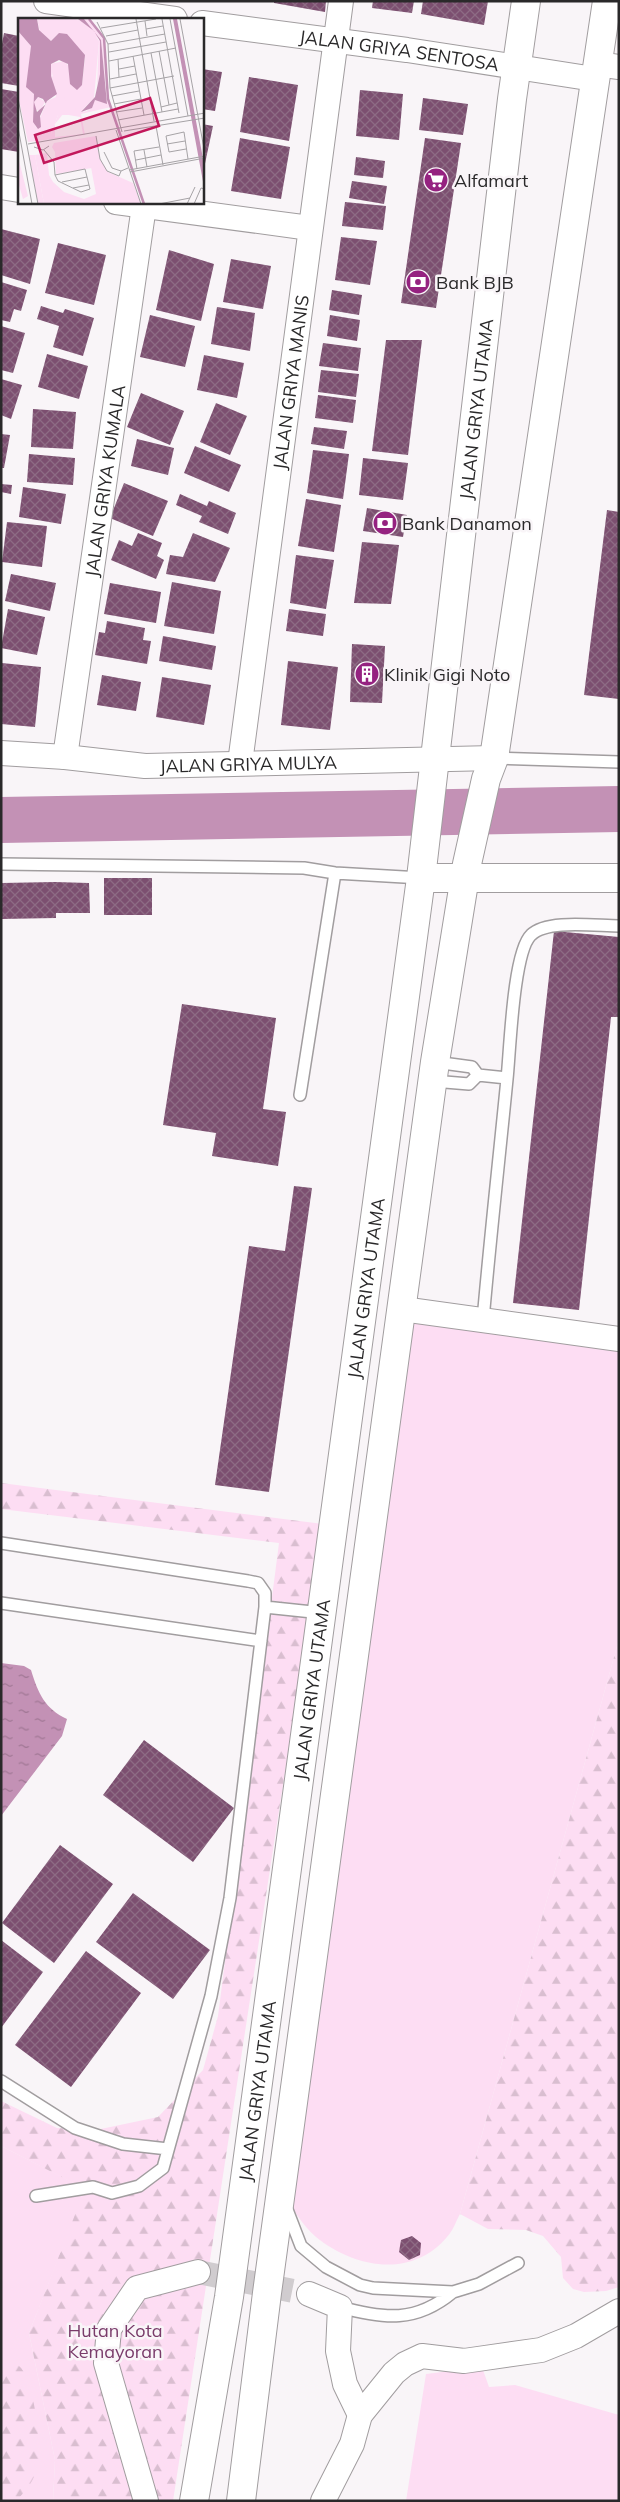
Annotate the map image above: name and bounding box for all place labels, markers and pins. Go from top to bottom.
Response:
supermarket icon: Alfamart [423,167,449,193]
place label: Alfamart [454,169,528,192]
bank icon: Bank BJB [405,269,431,295]
place label: Bank BJB [436,271,514,294]
bank icon: Bank Danamon [372,510,398,536]
place label: Bank Danamon [402,512,532,535]
building icon: Klinik Gigi Noto [354,661,380,687]
place label: Klinik Gigi Noto [384,663,510,686]

